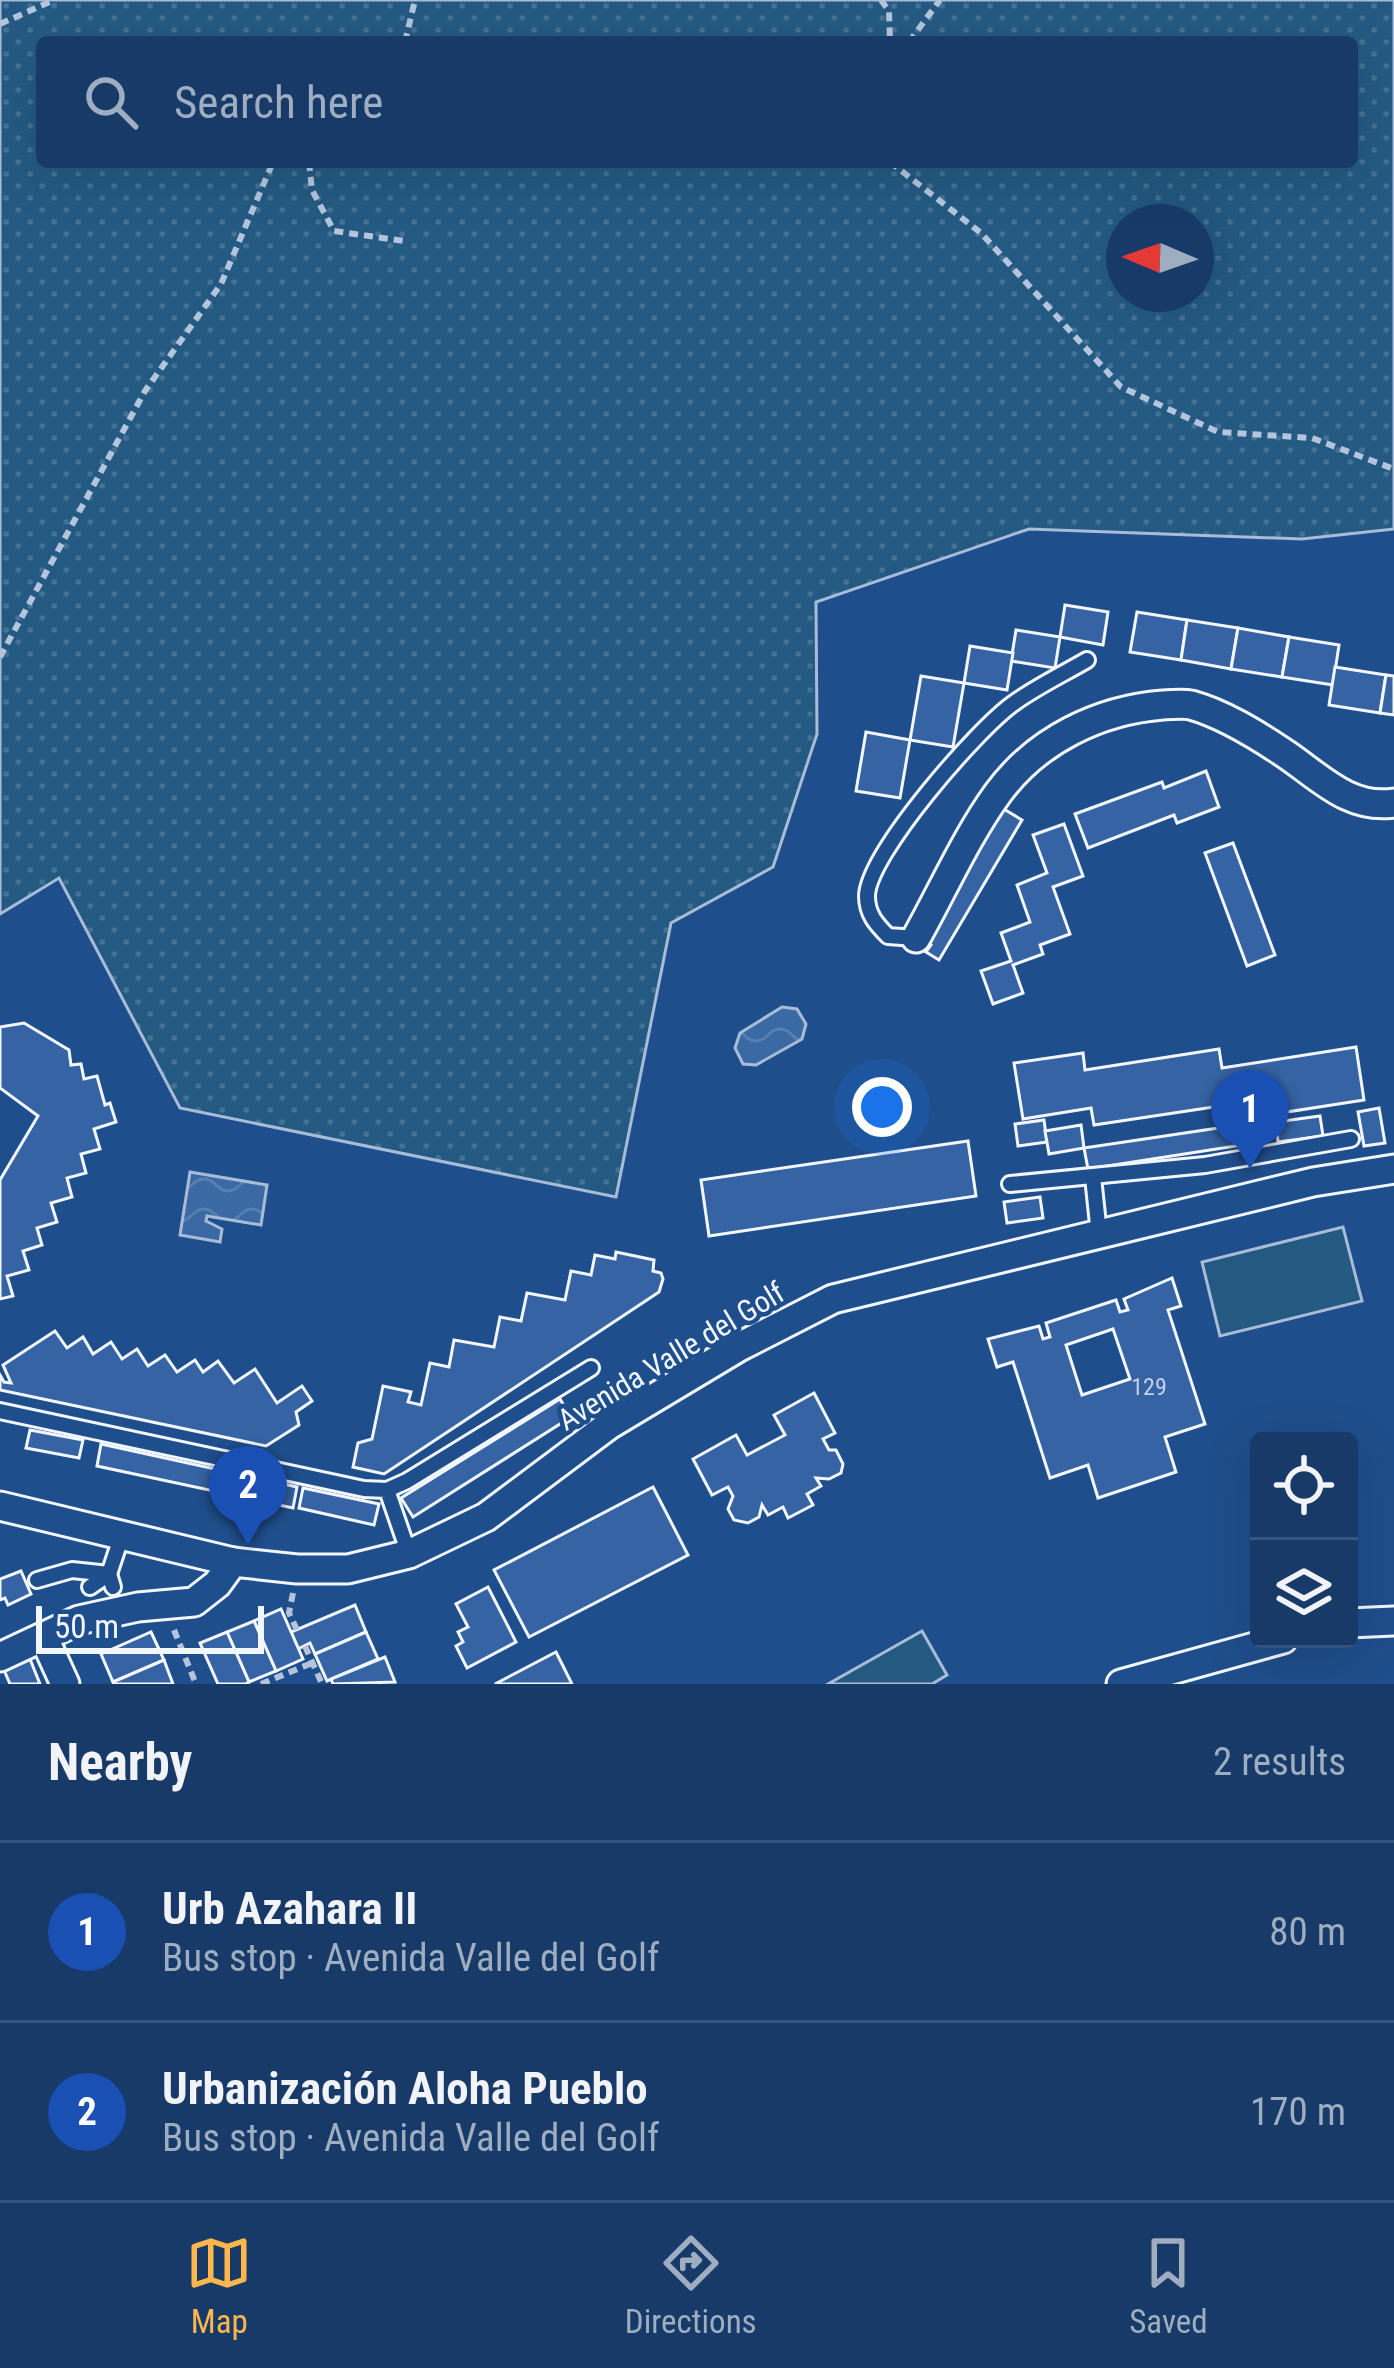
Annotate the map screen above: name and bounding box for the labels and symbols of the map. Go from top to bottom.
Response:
north arrow [1106,204,1214,312]
pin: 1 [1211,1070,1289,1169]
your location [852,1077,912,1137]
street label: Avenida Valle del Golf [551,1274,791,1437]
house number: 129 [1131,1373,1167,1401]
pin: 2 [209,1446,287,1545]
scale bar [36,1600,264,1653]

